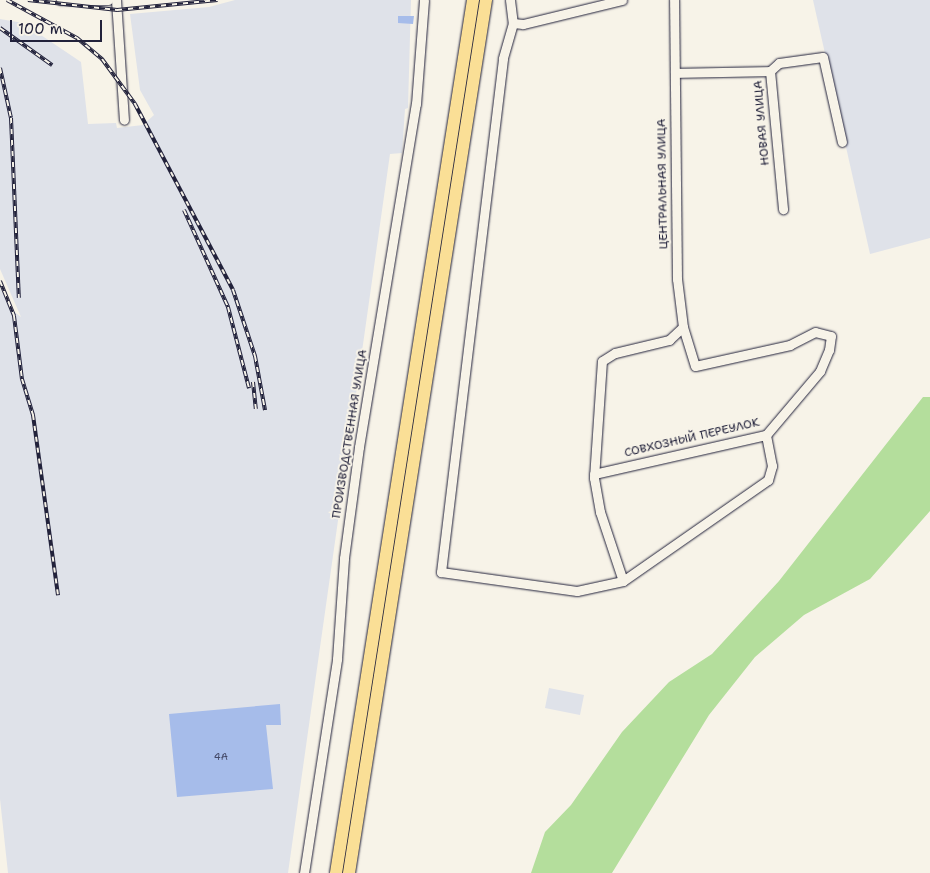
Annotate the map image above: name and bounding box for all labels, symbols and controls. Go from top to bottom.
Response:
scale bar [12,10,105,42]
text: 100 m [18,19,63,39]
street label: НОВАЯ УЛИЦА [751,80,773,166]
street label: ЦЕНТРАЛЬНАЯ УЛИЦА [655,119,671,249]
street label: ПРОИЗВОДСТВЕННАЯ УЛИЦА [330,349,370,519]
street label: СОВХОЗНЫЙ ПЕРЕУЛОК [623,415,761,461]
house number: 4А [214,751,228,763]

